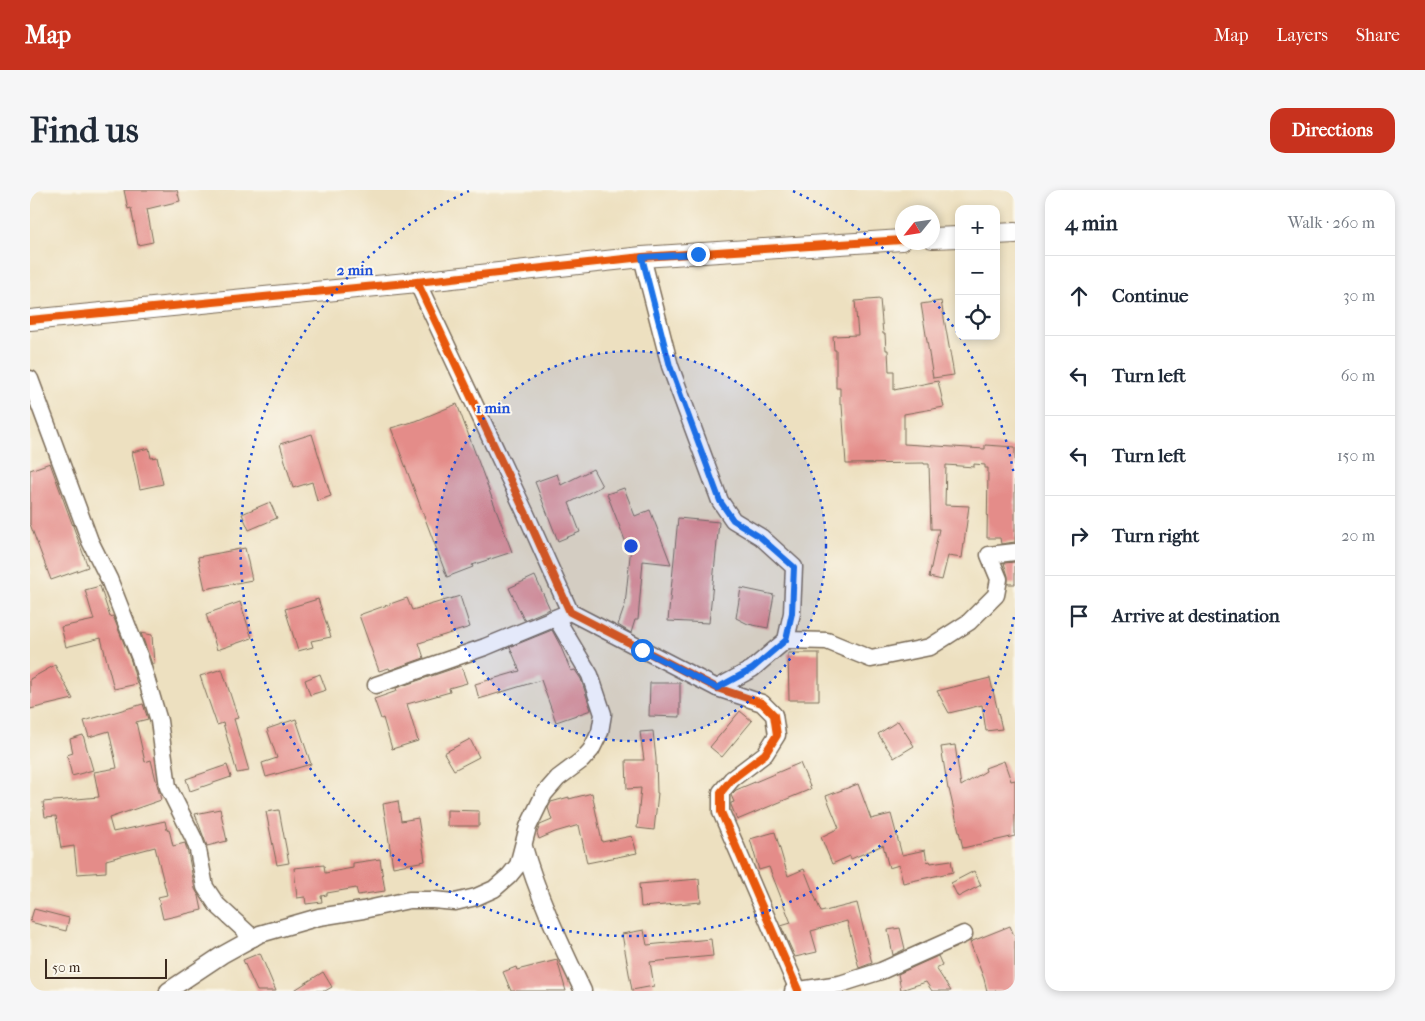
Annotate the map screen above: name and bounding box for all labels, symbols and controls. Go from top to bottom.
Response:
text: Map [25,21,71,49]
text: Map [1214,25,1248,46]
text: Layers [1276,25,1328,46]
text: Share [1356,25,1400,46]
button: Directions [1270,108,1395,153]
text: Find us [30,110,139,151]
north arrow [895,205,940,250]
map controls [955,205,1000,340]
button: + [955,205,1000,250]
text: 4 min [1065,211,1118,235]
text: Walk · 260 m [1288,213,1375,232]
route end [687,243,710,266]
button: − [955,250,1000,295]
text: 2 min [337,261,374,279]
icon: ahead [1065,282,1093,310]
text: Continue [1112,285,1188,307]
text: 30 m [1343,286,1375,305]
button: locate [955,295,1000,340]
icon: left [1065,362,1093,390]
text: Turn left [1112,365,1186,387]
text: 60 m [1341,366,1375,385]
text: 1 min [476,399,510,417]
icon: left [1065,442,1093,470]
text: Turn left [1112,445,1186,467]
text: 150 m [1337,446,1375,465]
icon: right [1065,522,1093,550]
text: Turn right [1112,525,1199,547]
text: 20 m [1341,526,1375,545]
centre of rings [622,537,640,555]
icon: arrive [1065,602,1093,630]
text: Arrive at destination [1112,605,1280,627]
route start [631,639,654,662]
scale bar [45,956,168,979]
text: 50 m [52,959,80,976]

